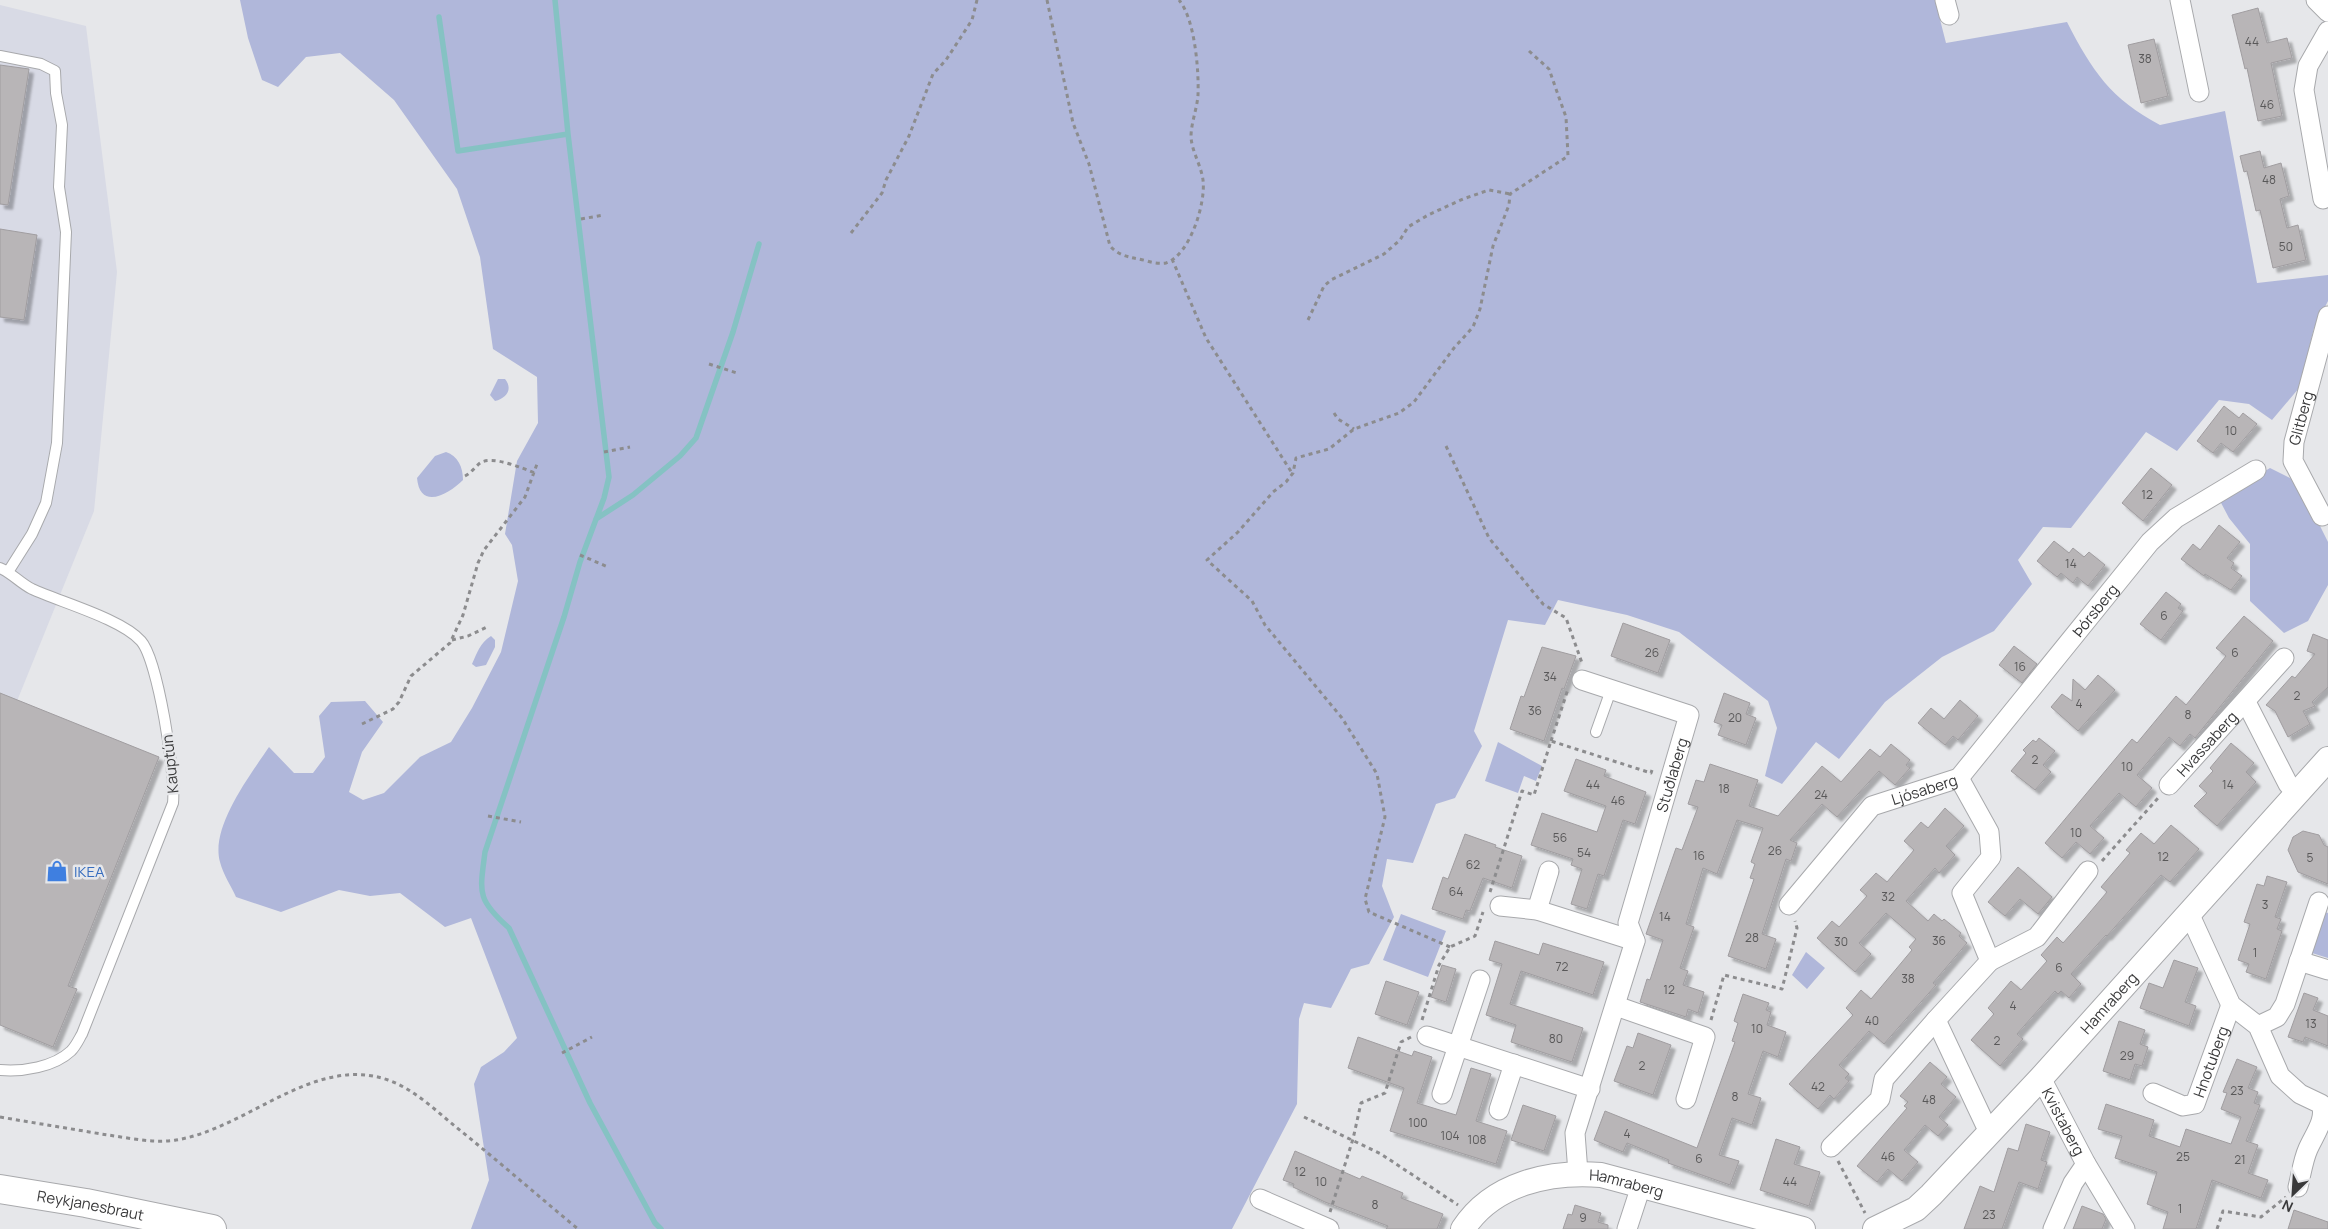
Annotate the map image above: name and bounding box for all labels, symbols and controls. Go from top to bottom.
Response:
house number: 44 [2245,33,2259,50]
house number: 38 [2138,50,2152,67]
house number: 46 [2260,96,2274,113]
house number: 48 [2262,171,2276,188]
house number: 50 [2279,238,2293,255]
street label: Glitberg [2283,389,2318,447]
house number: 10 [2225,422,2237,439]
house number: 12 [2141,486,2153,503]
house number: 14 [2065,555,2077,572]
street label: Þórsberg [2067,579,2123,641]
house number: 6 [2160,607,2168,624]
house number: 26 [1645,644,1659,661]
house number: 6 [2231,644,2239,661]
house number: 16 [2014,658,2026,675]
house number: 34 [1543,668,1557,685]
house number: 2 [2294,687,2301,704]
house number: 4 [2075,695,2083,712]
house number: 36 [1528,702,1542,719]
street label: Hvassaberg [2171,706,2242,781]
house number: 8 [2185,706,2192,723]
house number: 20 [1728,709,1742,726]
street label: Kauptún [156,734,184,794]
street label: Stuðlaberg [1651,735,1692,814]
house number: 2 [2032,751,2039,768]
house number: 10 [2121,758,2133,775]
street label: Ljósaberg [1889,769,1960,810]
house number: 44 [1586,776,1600,793]
house number: 14 [2222,776,2234,793]
house number: 18 [1718,780,1730,797]
house number: 24 [1814,786,1828,803]
house number: 46 [1611,792,1625,809]
house number: 10 [2070,824,2082,841]
house number: 56 [1553,829,1567,846]
house number: 26 [1768,842,1782,859]
house number: 54 [1577,844,1591,861]
house number: 16 [1693,847,1705,864]
house number: 12 [2157,848,2169,865]
house number: 5 [2307,849,2314,866]
house number: 62 [1466,856,1480,873]
shop icon: IKEA [44,858,70,884]
place label: IKEA [74,861,105,882]
house number: 64 [1449,883,1463,900]
house number: 32 [1881,888,1895,905]
house number: 3 [2262,896,2268,913]
house number: 14 [1659,908,1671,925]
house number: 28 [1745,929,1759,946]
house number: 36 [1932,932,1946,949]
house number: 30 [1834,933,1848,950]
house number: 1 [2253,944,2257,961]
house number: 72 [1556,958,1569,975]
house number: 6 [2055,959,2063,976]
street label: Hamraberg [2075,967,2142,1038]
house number: 38 [1901,970,1915,987]
house number: 12 [1663,981,1675,998]
house number: 4 [2009,997,2017,1014]
house number: 40 [1865,1012,1879,1029]
house number: 13 [2305,1015,2317,1032]
house number: 10 [1751,1020,1763,1037]
street label: Hnotuberg [2188,1023,2233,1100]
house number: 80 [1549,1030,1563,1047]
house number: 2 [1994,1032,2001,1049]
house number: 29 [2120,1047,2134,1064]
house number: 2 [1639,1057,1646,1074]
house number: 42 [1811,1078,1825,1095]
house number: 23 [2230,1082,2244,1099]
street label: Kvistaberg [2037,1084,2090,1159]
house number: 8 [1732,1088,1739,1105]
house number: 48 [1922,1091,1936,1108]
house number: 100 [1408,1114,1428,1131]
house number: 4 [1623,1125,1631,1142]
house number: 104 [1440,1127,1460,1144]
house number: 108 [1468,1131,1487,1148]
house number: 46 [1881,1148,1895,1165]
house number: 25 [2176,1148,2190,1165]
house number: 6 [1695,1150,1703,1167]
house number: 21 [2234,1151,2246,1168]
house number: 12 [1294,1163,1306,1180]
street label: Hamraberg [1589,1164,1666,1202]
north arrow [2268,1169,2318,1219]
house number: 10 [1315,1173,1327,1190]
house number: 44 [1783,1173,1797,1190]
street label: Reykjanesbraut [36,1185,146,1225]
text: N [2279,1195,2296,1217]
house number: 8 [1372,1196,1379,1213]
house number: 1 [2178,1200,2182,1217]
house number: 23 [1982,1206,1996,1223]
house number: 9 [1579,1209,1587,1226]

